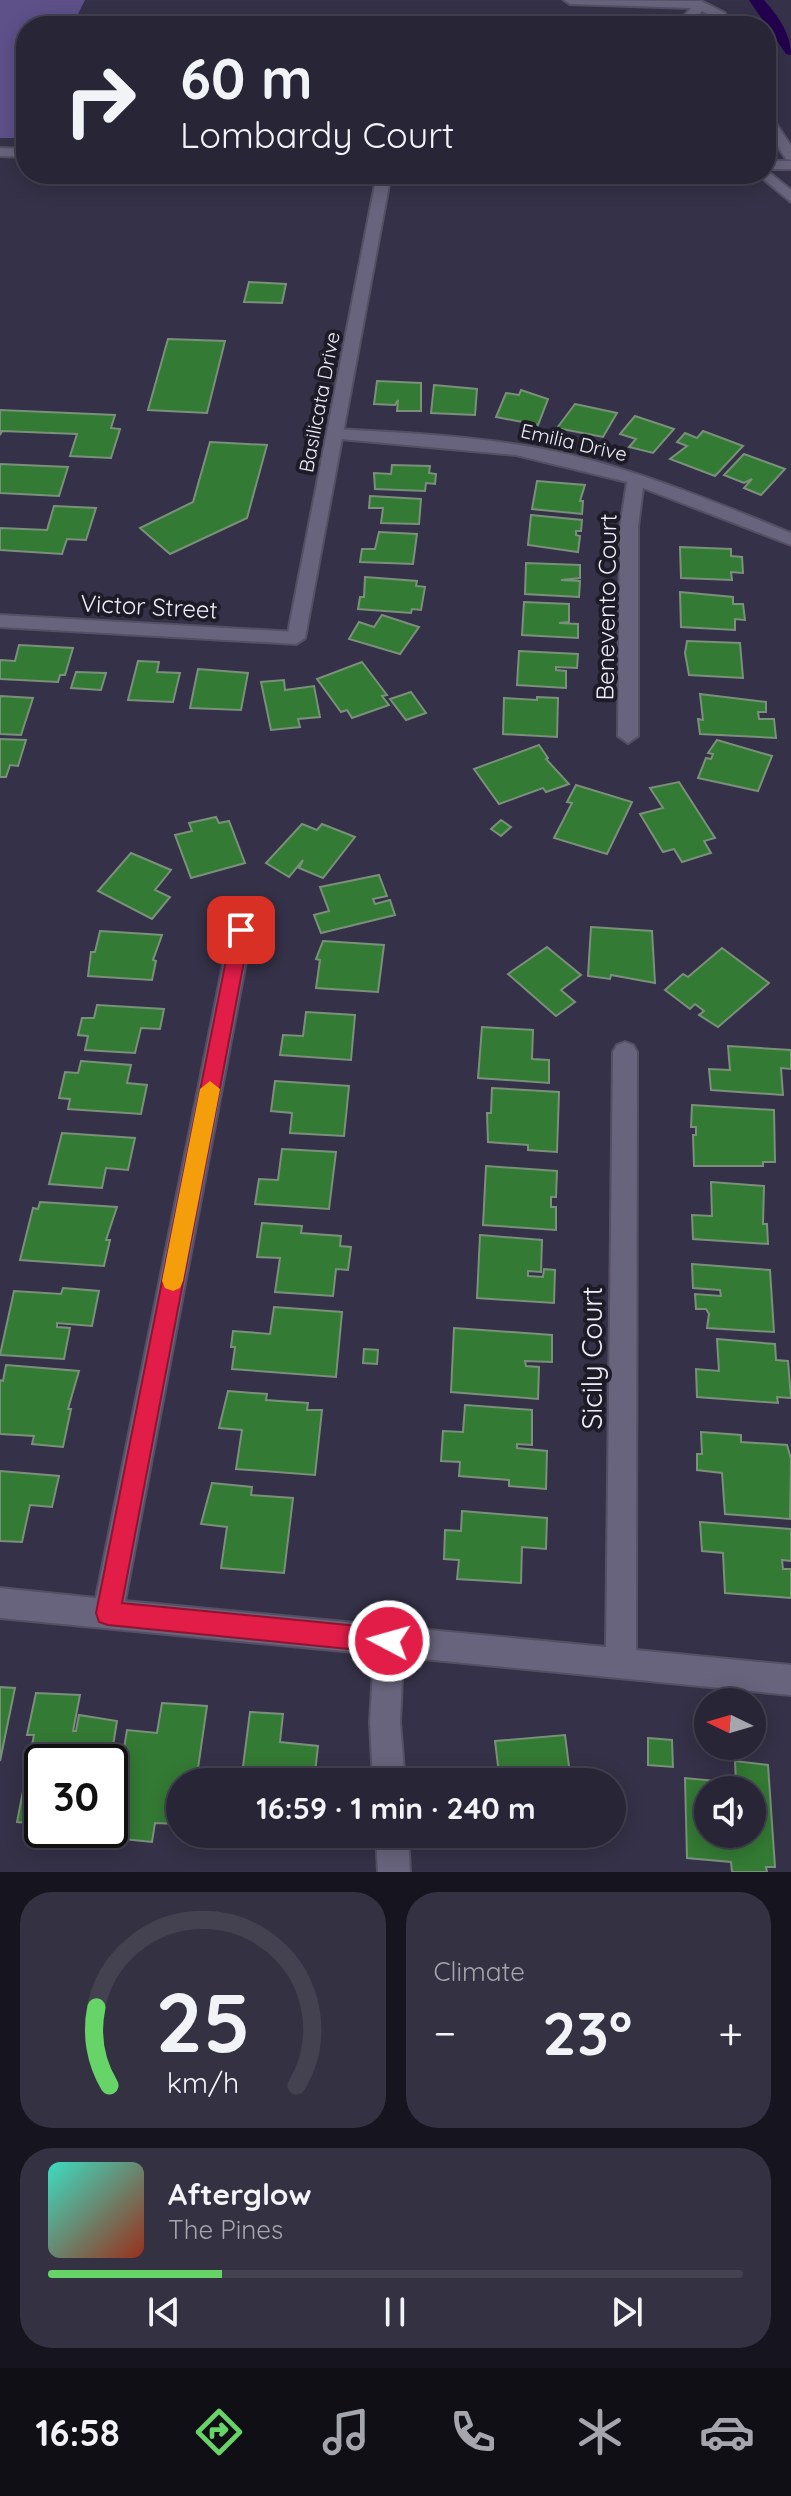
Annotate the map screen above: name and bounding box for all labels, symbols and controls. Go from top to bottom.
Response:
text: 60 m [180,43,313,113]
icon: right [48,48,152,152]
text: Lombardy Court [180,112,454,157]
street label: Basilicata Drive [293,330,345,474]
street label: Emilia Drive [518,418,630,466]
street label: Benevento Court [589,513,623,701]
street label: Victor Street [80,587,218,625]
pin [207,896,275,964]
icon: arrive [219,908,263,952]
street label: Sicily Court [574,1286,609,1430]
position arrow [347,1599,431,1683]
north arrow [694,1688,766,1760]
map controls [694,1688,766,1848]
speed limit sign: 30 [24,1744,128,1848]
button: sound [694,1776,766,1848]
text: 16:59 · 1 min · 240 m [256,1789,536,1827]
text: Climate [434,1955,525,1988]
text: 25 [155,1969,250,2073]
text: 23° [542,1995,632,2070]
text: − [434,2005,456,2060]
text: + [718,2005,743,2060]
text: km/h [166,2064,239,2100]
text: Afterglow [168,2175,311,2213]
text: The Pines [168,2213,283,2246]
icon: previous [142,2290,186,2334]
icon: pause [373,2290,417,2334]
icon: next [605,2290,649,2334]
icon: directions [191,2404,247,2460]
icon: music [318,2404,374,2460]
icon: phone [445,2404,501,2460]
icon: climate [572,2404,628,2460]
icon: car [699,2404,755,2460]
text: 16:58 [36,2410,120,2455]

